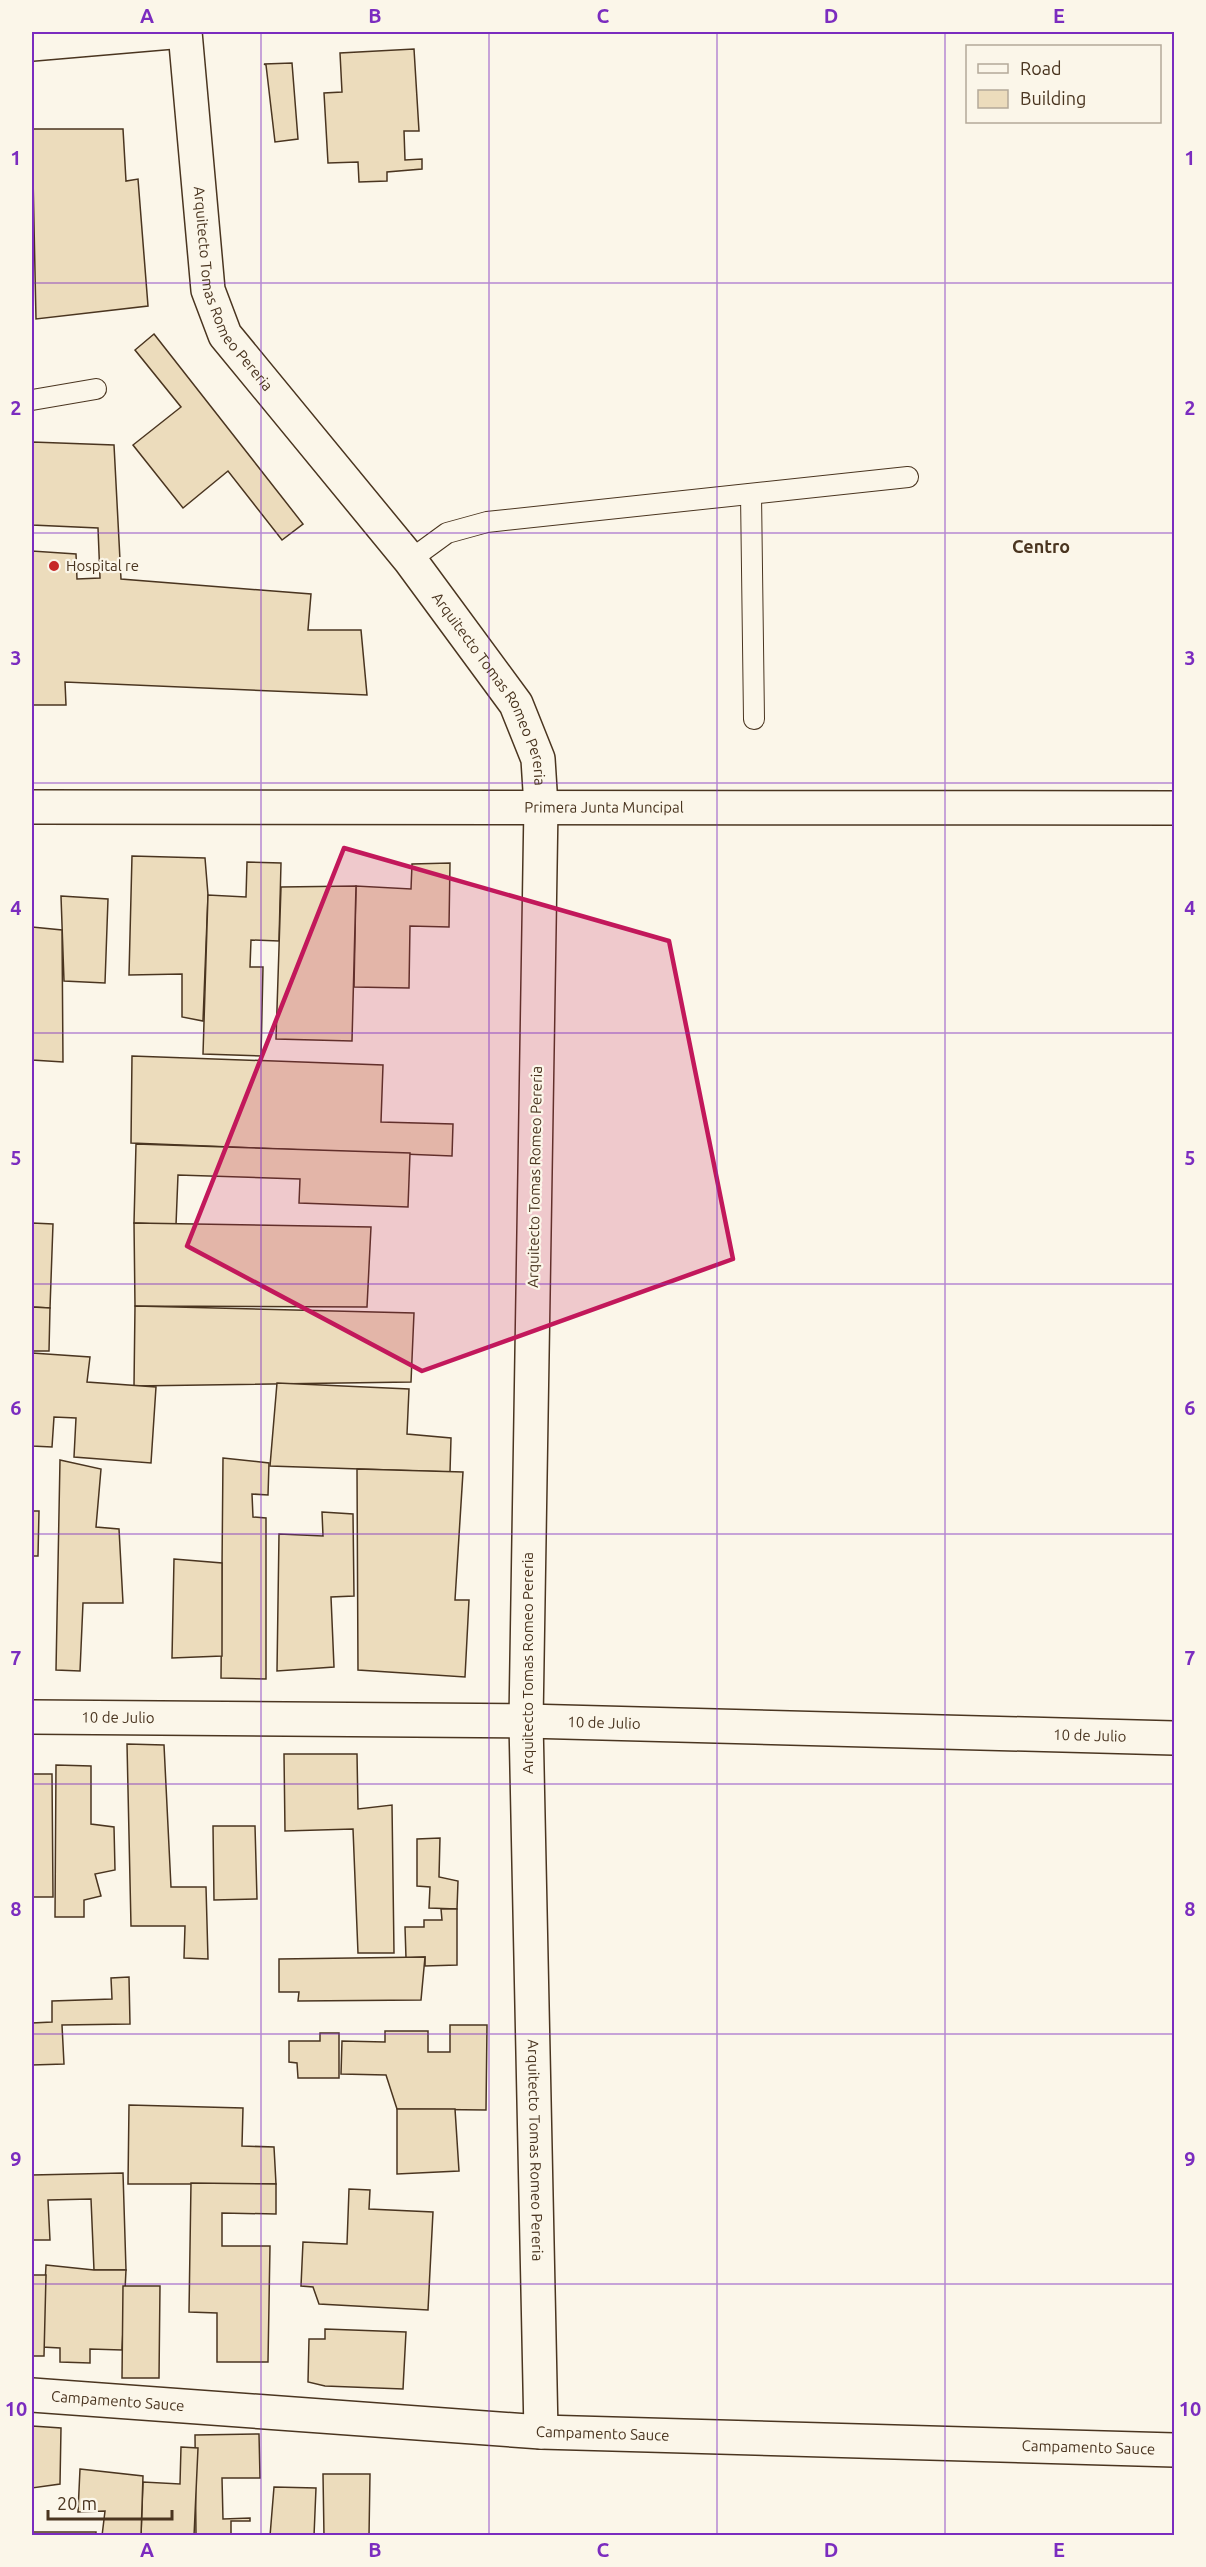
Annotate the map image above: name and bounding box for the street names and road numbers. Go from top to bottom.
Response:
street label: Arquitecto Tomas Romeo Pereria [191,185,276,394]
street label: Arquitecto Tomas Romeo Pereria [429,589,549,786]
street label: Primera Junta Muncipal [524,798,684,816]
street label: Arquitecto Tomas Romeo Pereria [524,1066,545,1288]
street label: Arquitecto Tomas Romeo Pereria [519,1552,536,1774]
street label: 10 de Julio [81,1708,155,1726]
street label: 10 de Julio [567,1713,641,1732]
street label: 10 de Julio [1053,1726,1127,1745]
street label: Arquitecto Tomas Romeo Pereria [525,2039,546,2261]
street label: Campamento Sauce [51,2387,185,2414]
street label: Campamento Sauce [535,2423,670,2444]
street label: Campamento Sauce [1021,2437,1156,2457]

